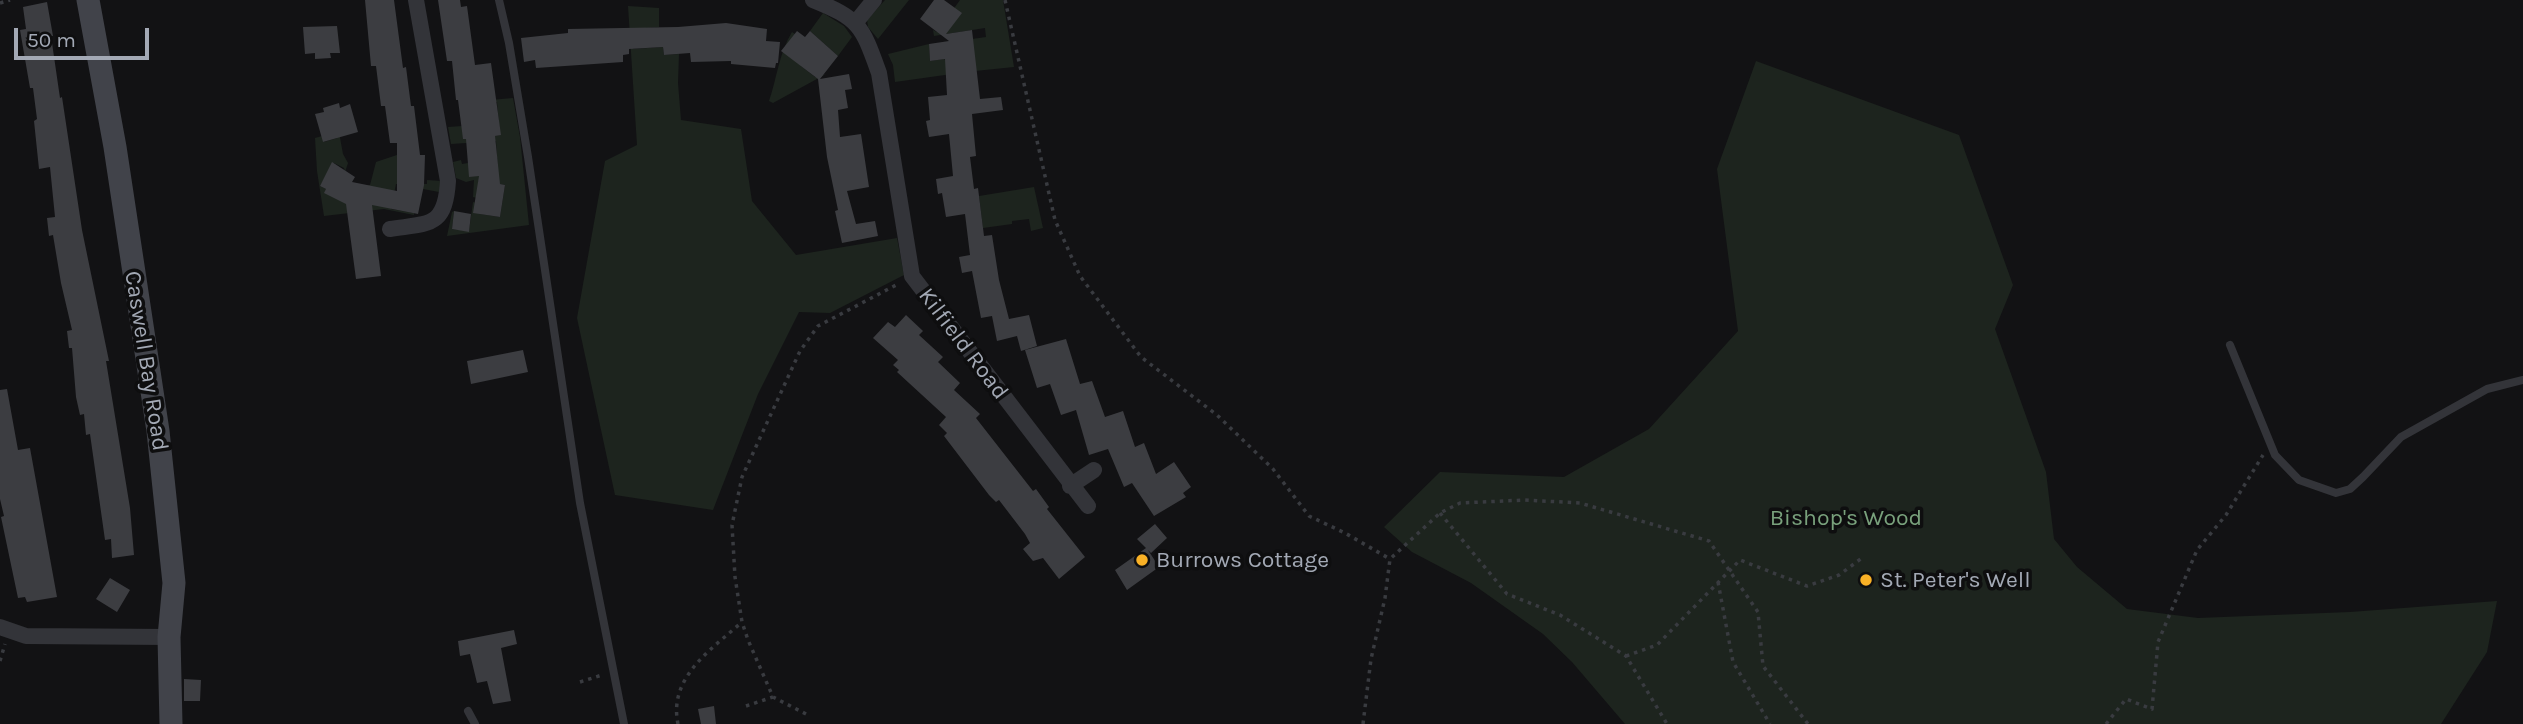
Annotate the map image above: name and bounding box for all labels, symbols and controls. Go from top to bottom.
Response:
scale bar [18,14,152,58]
text: 50 m [27,28,76,52]
street label: Caswell Bay Road [118,269,174,453]
street label: Kilfield Road [912,283,1014,405]
park label: Bishop's Wood [1770,504,1922,532]
place label: Burrows Cottage [1156,546,1329,574]
marker: Burrows Cottage [1134,552,1150,568]
place label: St. Peter's Well [1880,566,2031,594]
marker: St. Peter's Well [1858,572,1874,588]

